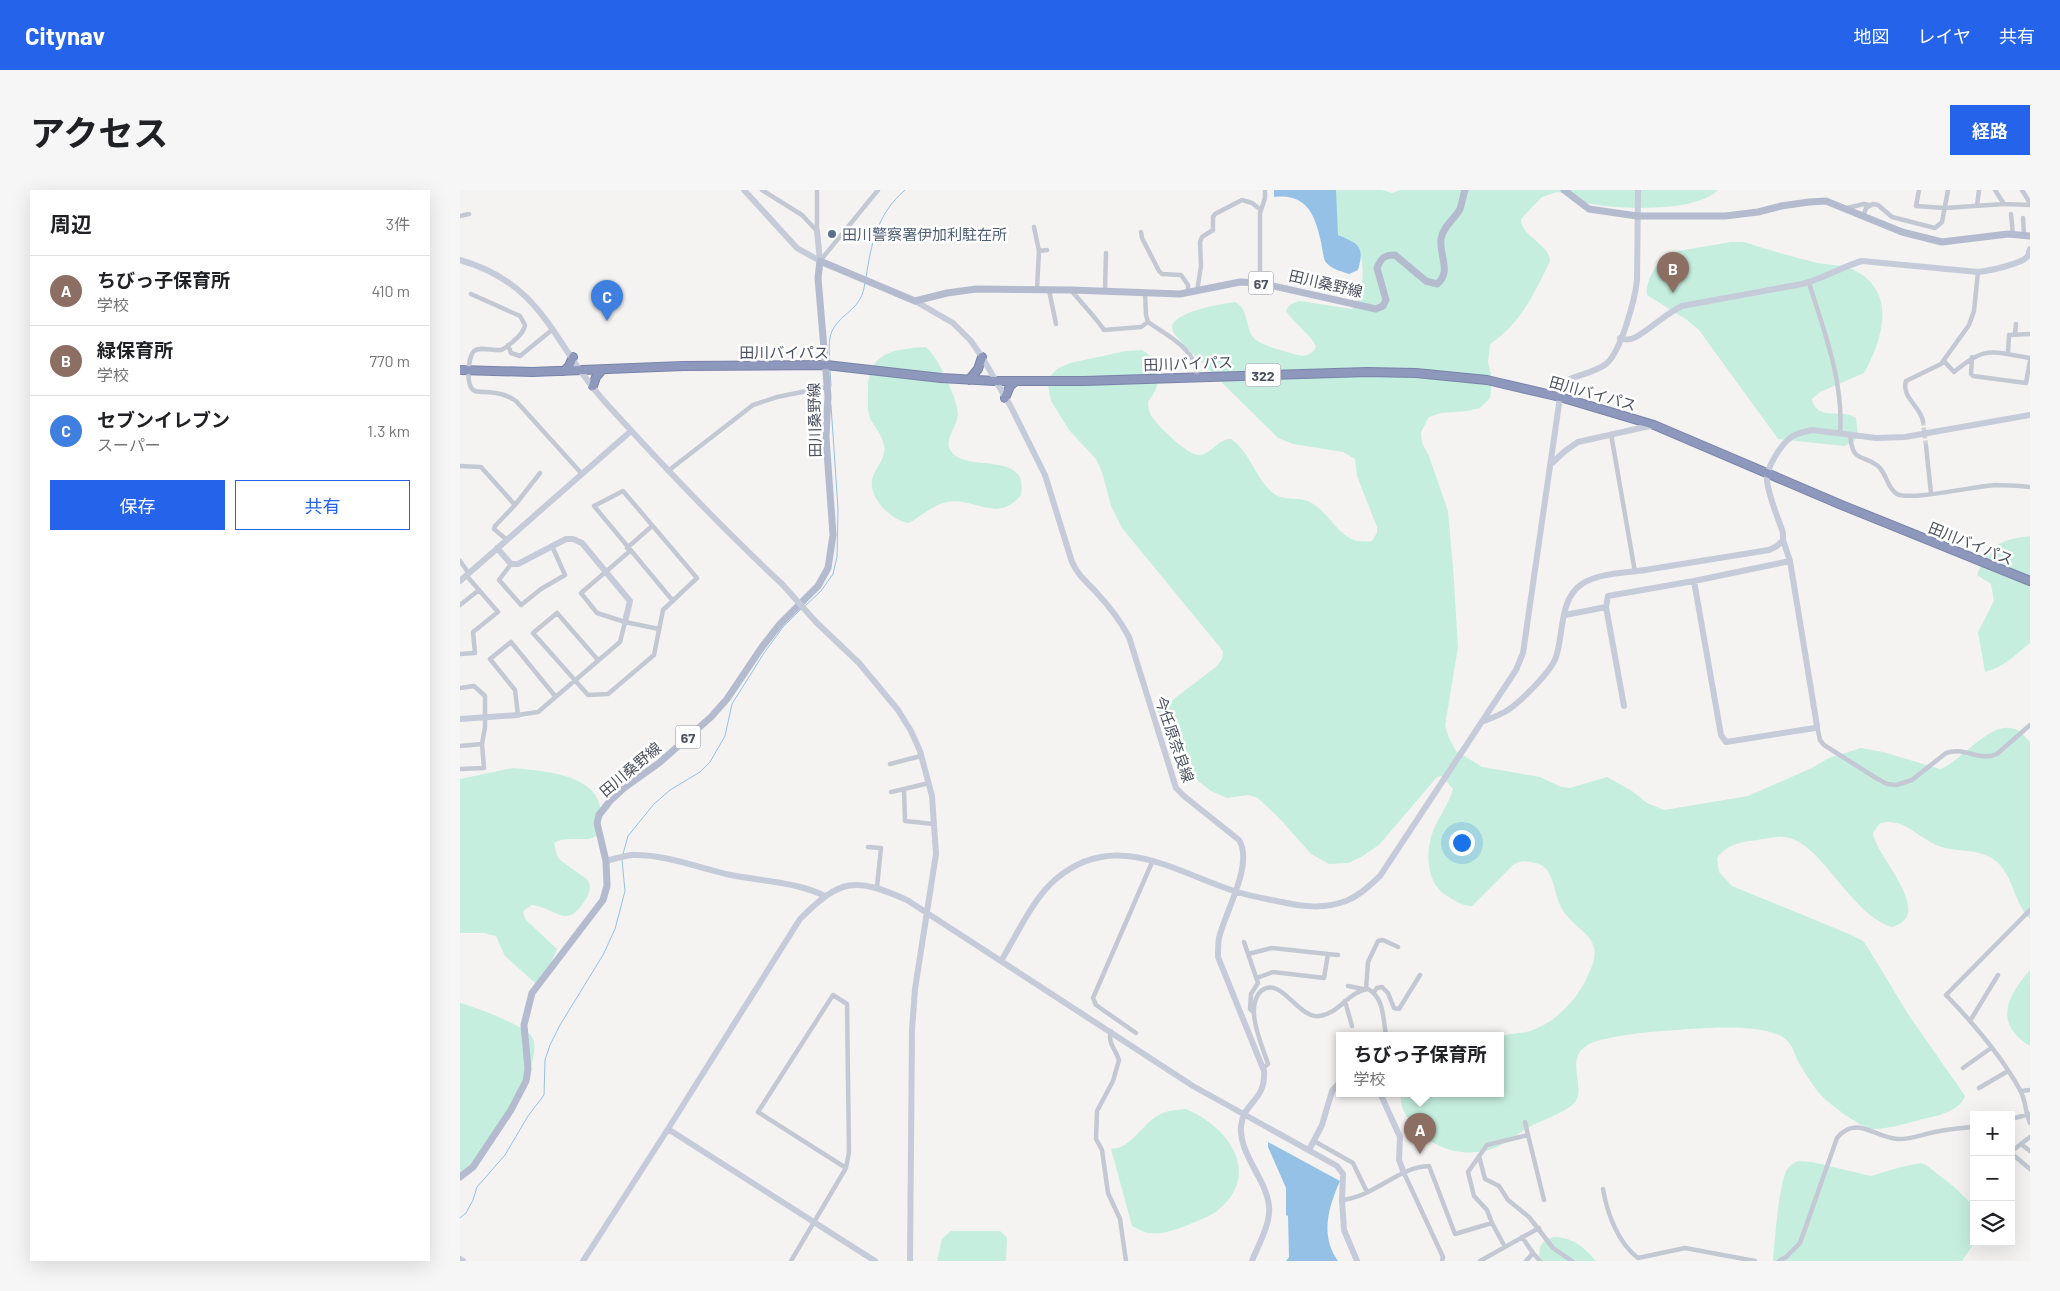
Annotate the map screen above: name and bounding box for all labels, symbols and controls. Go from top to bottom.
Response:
text: Citynav [25,21,105,50]
text: 地図 [1854,25,1890,47]
text: レイヤ [1918,25,1971,47]
text: 共有 [1999,25,2035,47]
button: 経路 [1950,105,2030,155]
text: アクセス [30,111,168,153]
text: 周辺 [50,211,92,236]
text: 3件 [386,214,410,233]
place label: 田川警察署伊加利駐在所 [842,225,1007,243]
marker: 田川警察署伊加利駐在所 [826,228,838,240]
pin: B [1657,252,1689,293]
street label: 田川桑野線 [1287,266,1365,300]
text: ちびっ子保育所 [97,268,230,291]
road number: 67 [1248,272,1274,295]
pin: C [591,280,623,321]
text: A [61,281,71,300]
text: 410 m [372,281,410,300]
text: 学校 [97,295,129,314]
text: 緑保育所 [97,338,173,361]
street label: 田川バイパス [739,343,829,361]
text: B [61,351,71,370]
text: 770 m [369,351,410,370]
street label: 田川バイパス [1143,352,1233,374]
road number: 322 [1246,364,1280,386]
text: 学校 [97,365,129,384]
street label: 田川バイパス [1547,372,1639,414]
street label: 田川桑野線 [804,382,824,458]
text: セブンイレブン [97,408,230,431]
text: C [61,421,71,440]
text: 1.3 km [367,421,410,440]
text: スーパー [97,435,161,454]
button: 保存 [50,480,225,530]
button: 共有 [235,480,410,530]
street label: 田川バイパス [1926,518,2016,568]
street label: 今任原奈良線 [1152,694,1198,784]
road number: 67 [676,726,700,748]
street label: 田川桑野線 [595,738,665,800]
your location [1449,830,1475,856]
popup [1336,1032,1504,1097]
text: ちびっ子保育所 [1353,1042,1487,1065]
text: 学校 [1353,1069,1386,1088]
map controls [1970,1111,2015,1246]
button: + [1970,1111,2015,1156]
pin: A [1404,1113,1436,1154]
button: − [1970,1156,2015,1201]
button: layers [1970,1201,2015,1246]

